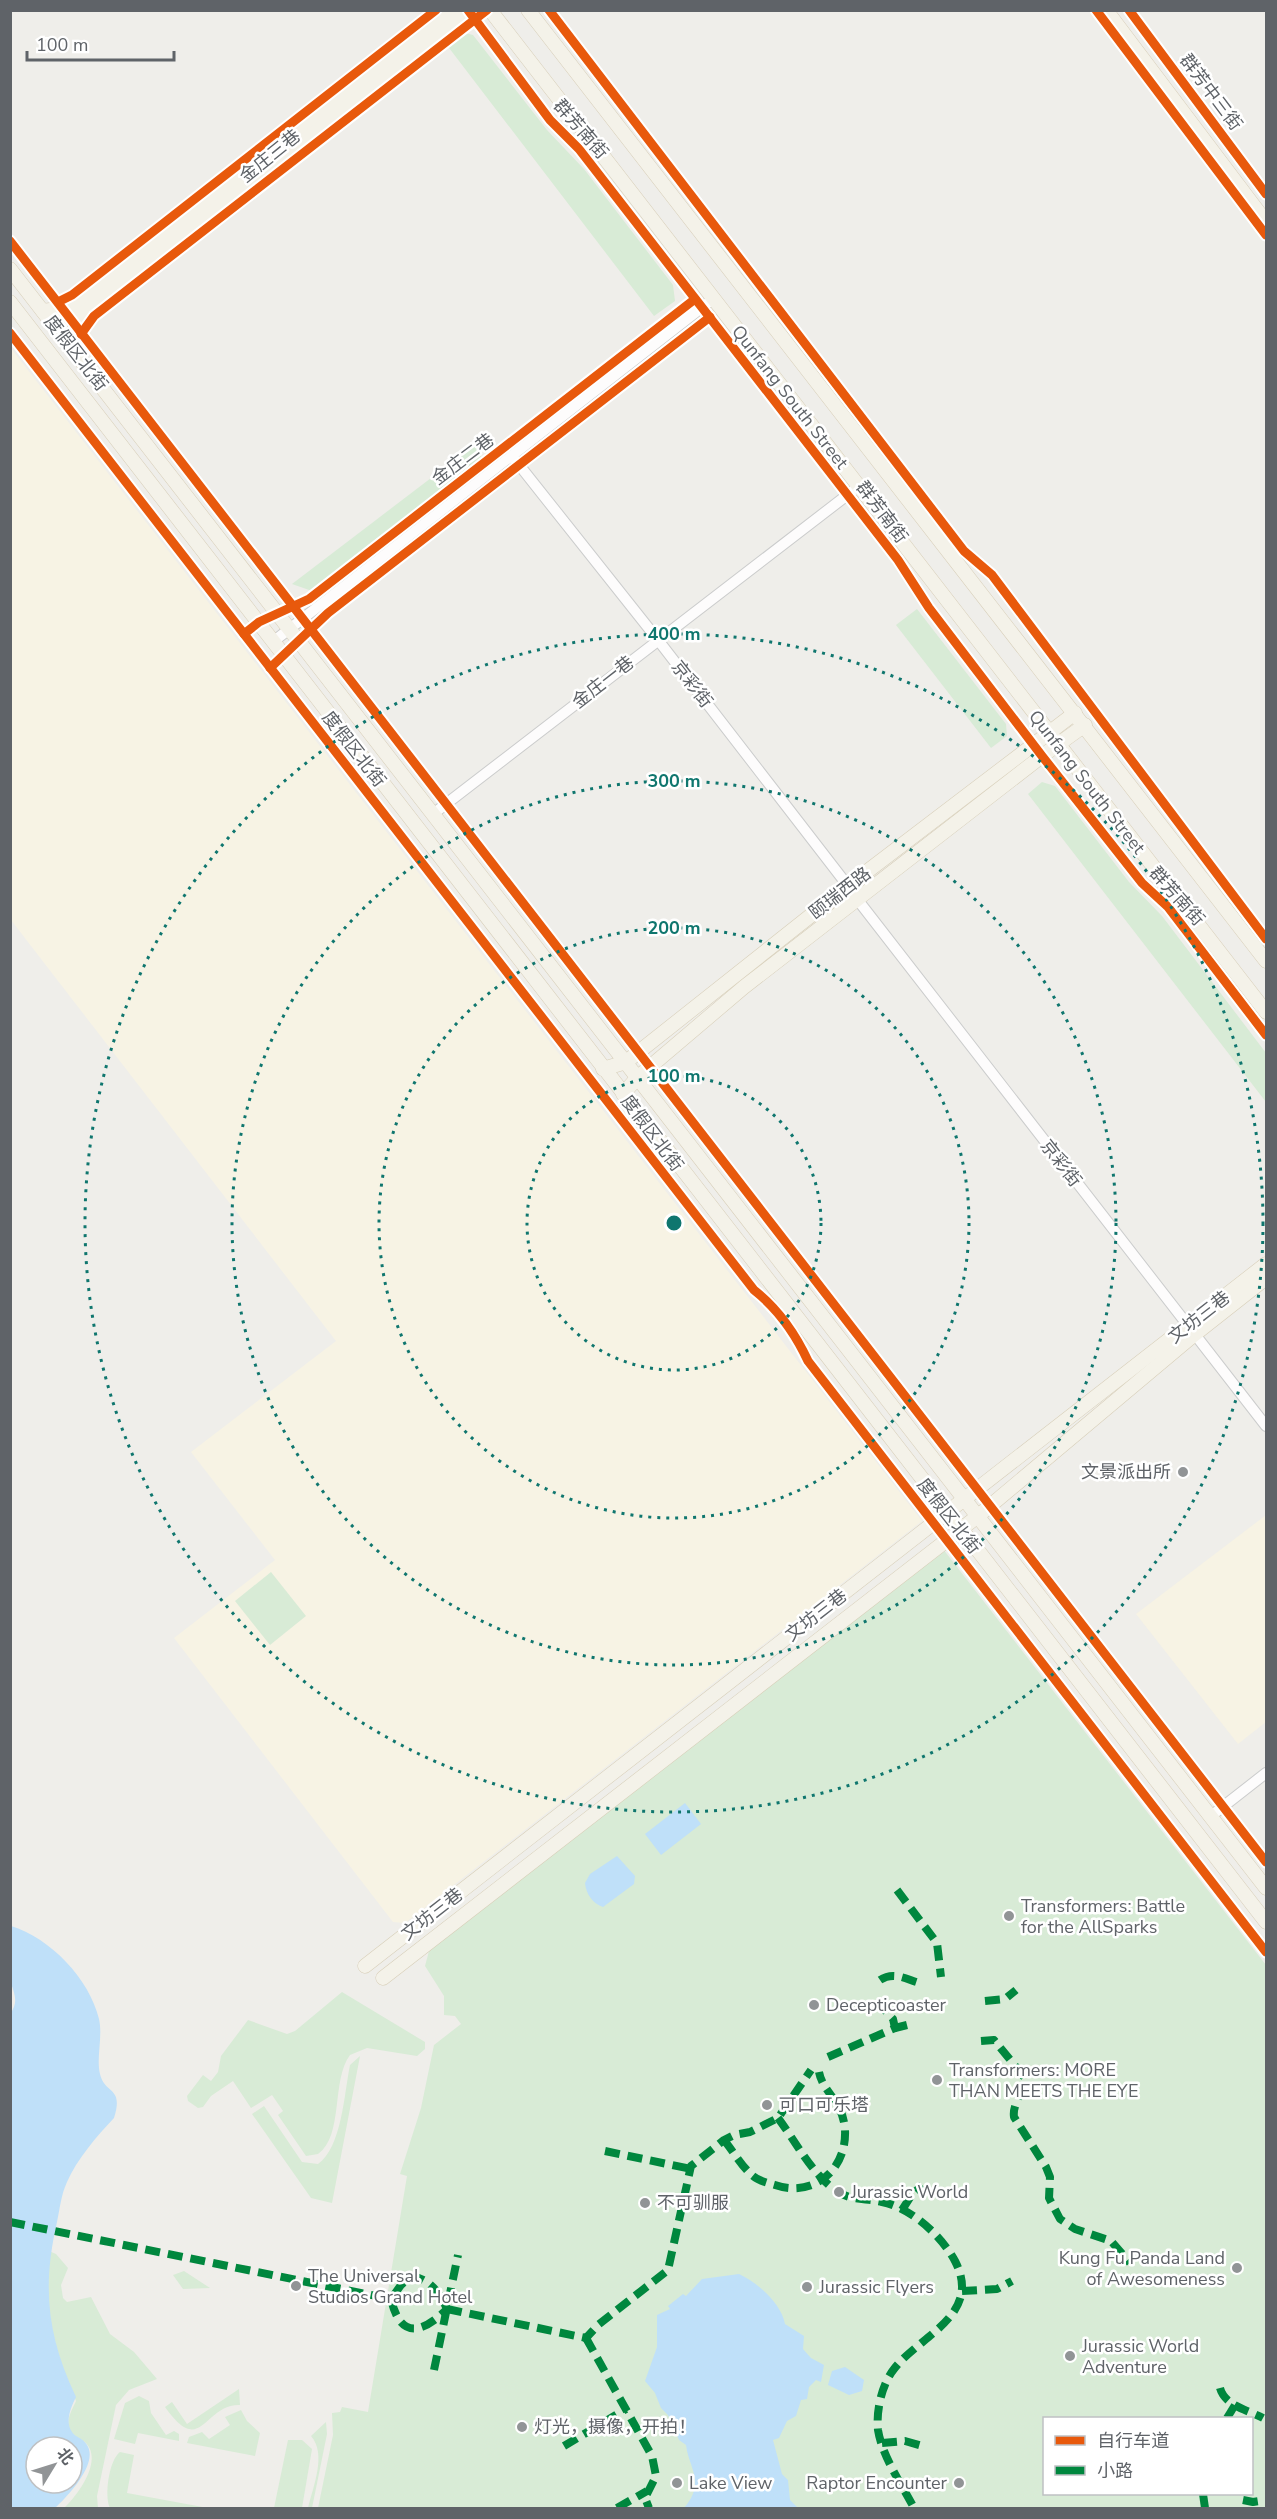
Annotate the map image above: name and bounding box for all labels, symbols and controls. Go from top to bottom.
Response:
scale bar [27,24,174,62]
text: 100 m [36,33,88,57]
street label: 群芳中三街 [1174,49,1248,135]
street label: 群芳南街 [548,94,614,164]
street label: 金庄三巷 [234,124,306,188]
street label: 度假区北街 [39,310,113,396]
street label: Qunfang South Street [726,320,854,474]
street label: 金庄二巷 [427,428,499,490]
street label: 群芳南街 [851,476,913,548]
text: 400 m [647,622,701,646]
street label: 金庄一巷 [567,650,639,714]
street label: 京彩街 [666,655,718,713]
street label: Qunfang South Street [1023,705,1151,859]
street label: 度假区北街 [317,706,391,792]
text: 300 m [647,769,701,793]
street label: 颐瑞西路 [804,861,876,925]
street label: 群芳南街 [1144,861,1210,931]
text: 200 m [647,916,701,940]
text: 100 m [647,1064,701,1088]
street label: 度假区北街 [615,1090,689,1176]
street label: 京彩街 [1035,1134,1087,1192]
centre of rings [664,1213,684,1233]
street label: 文坊三巷 [1163,1285,1235,1349]
place label: 文景派出所 [1081,1460,1171,1484]
marker: 文景派出所 [1176,1465,1190,1479]
street label: 度假区北街 [912,1473,986,1559]
street label: 文坊三巷 [780,1583,852,1647]
street label: 文坊三巷 [396,1882,468,1946]
place label: Transformers: Battle for the AllSparks [1021,1894,1185,1939]
marker: Transformers: Battle for the AllSparks [1002,1909,1016,1923]
place label: Decepticoaster [826,1993,947,2017]
marker: Decepticoaster [807,1998,821,2012]
place label: Transformers: MORE THAN MEETS THE EYE [949,2058,1138,2103]
marker: Transformers: MORE THAN MEETS THE EYE [930,2073,944,2087]
place label: 可口可乐塔 [779,2093,869,2117]
marker: 可口可乐塔 [760,2098,774,2112]
place label: Jurassic World [850,2180,968,2204]
marker: Jurassic World [832,2185,846,2199]
place label: 不可驯服 [657,2191,729,2215]
marker: 不可驯服 [638,2196,652,2210]
place label: Kung Fu Panda Land of Awesomeness [1059,2246,1225,2291]
marker: Kung Fu Panda Land of Awesomeness [1230,2261,1244,2275]
place label: The Universal Studios Grand Hotel [308,2264,473,2309]
place label: Jurassic Flyers [818,2275,934,2299]
marker: The Universal Studios Grand Hotel [289,2279,303,2293]
marker: Jurassic Flyers [800,2280,814,2294]
place label: Jurassic World Adventure [1081,2334,1199,2379]
marker: Jurassic World Adventure [1063,2349,1077,2363]
place label: 灯光，摄像，开拍！ [534,2415,696,2439]
legend [1043,2417,1253,2495]
marker: 灯光，摄像，开拍！ [515,2420,529,2434]
text: 自行车道 [1097,2429,1169,2453]
north arrow [24,2435,84,2495]
text: 北 [51,2443,79,2469]
text: 小路 [1097,2459,1133,2483]
place label: Lake View [689,2471,772,2495]
place label: Raptor Encounter [806,2471,948,2495]
marker: Lake View [670,2476,684,2490]
marker: Raptor Encounter [952,2476,966,2490]

